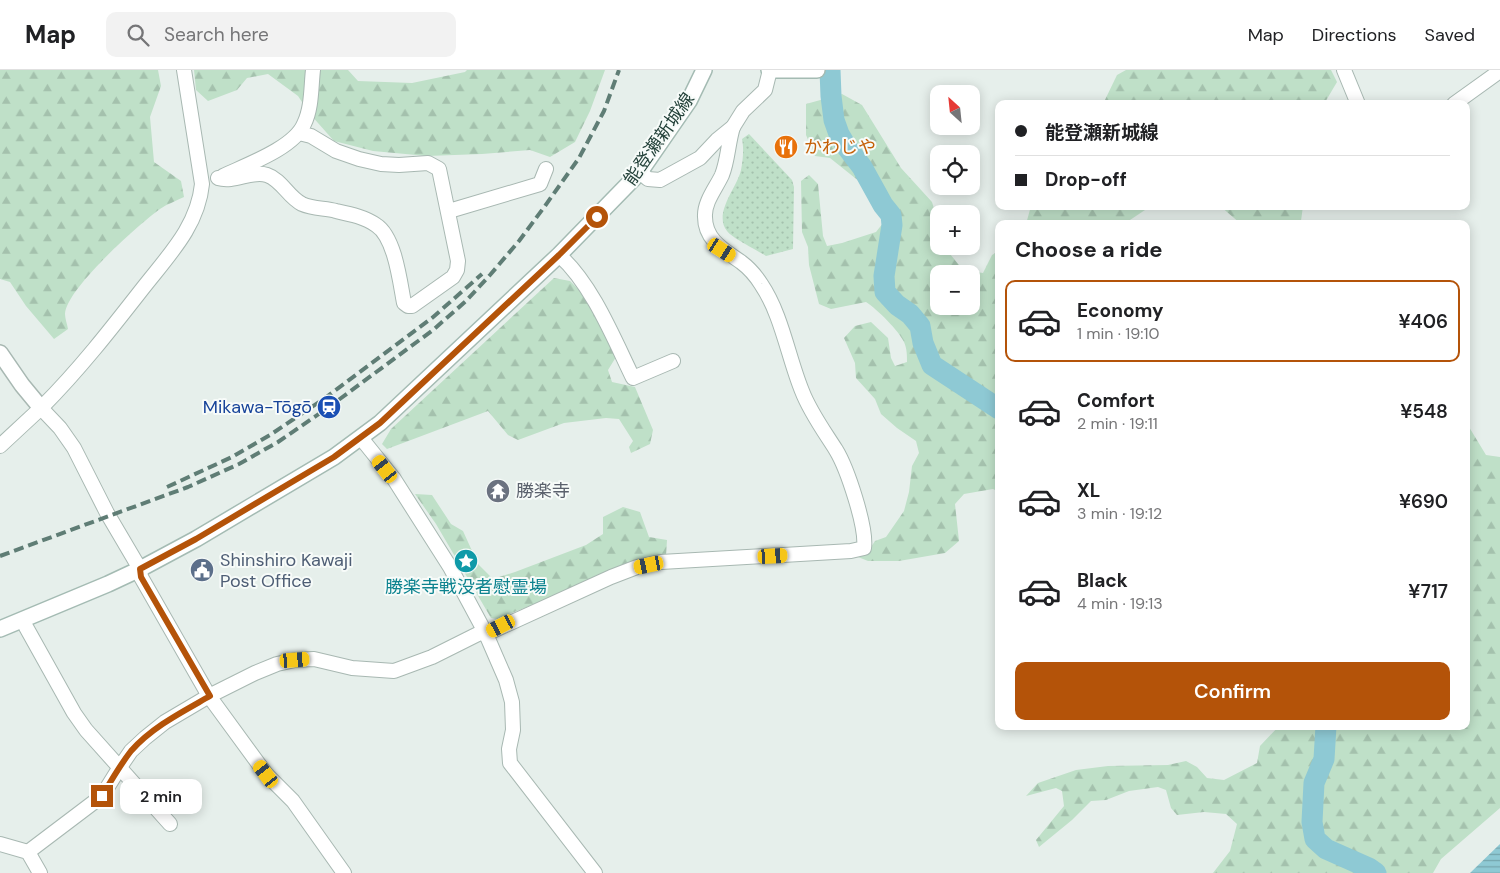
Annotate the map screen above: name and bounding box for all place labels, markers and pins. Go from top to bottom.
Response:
restaurant icon: かわじや [773,134,799,160]
place label: かわじや [804,135,876,159]
station icon: Mikawa-Tōgō [316,394,342,420]
place label: Mikawa-Tōgō [203,395,312,419]
temple icon: 勝楽寺 [485,478,511,504]
place label: 勝楽寺 [516,479,570,503]
place label: Shinshiro Kawaji Post Office [220,548,353,593]
place icon: 勝楽寺戦没者慰霊場 [453,548,479,574]
public building icon: Shinshiro Kawaji Post Office [189,557,215,583]
place label: 勝楽寺戦没者慰霊場 [385,575,547,599]

